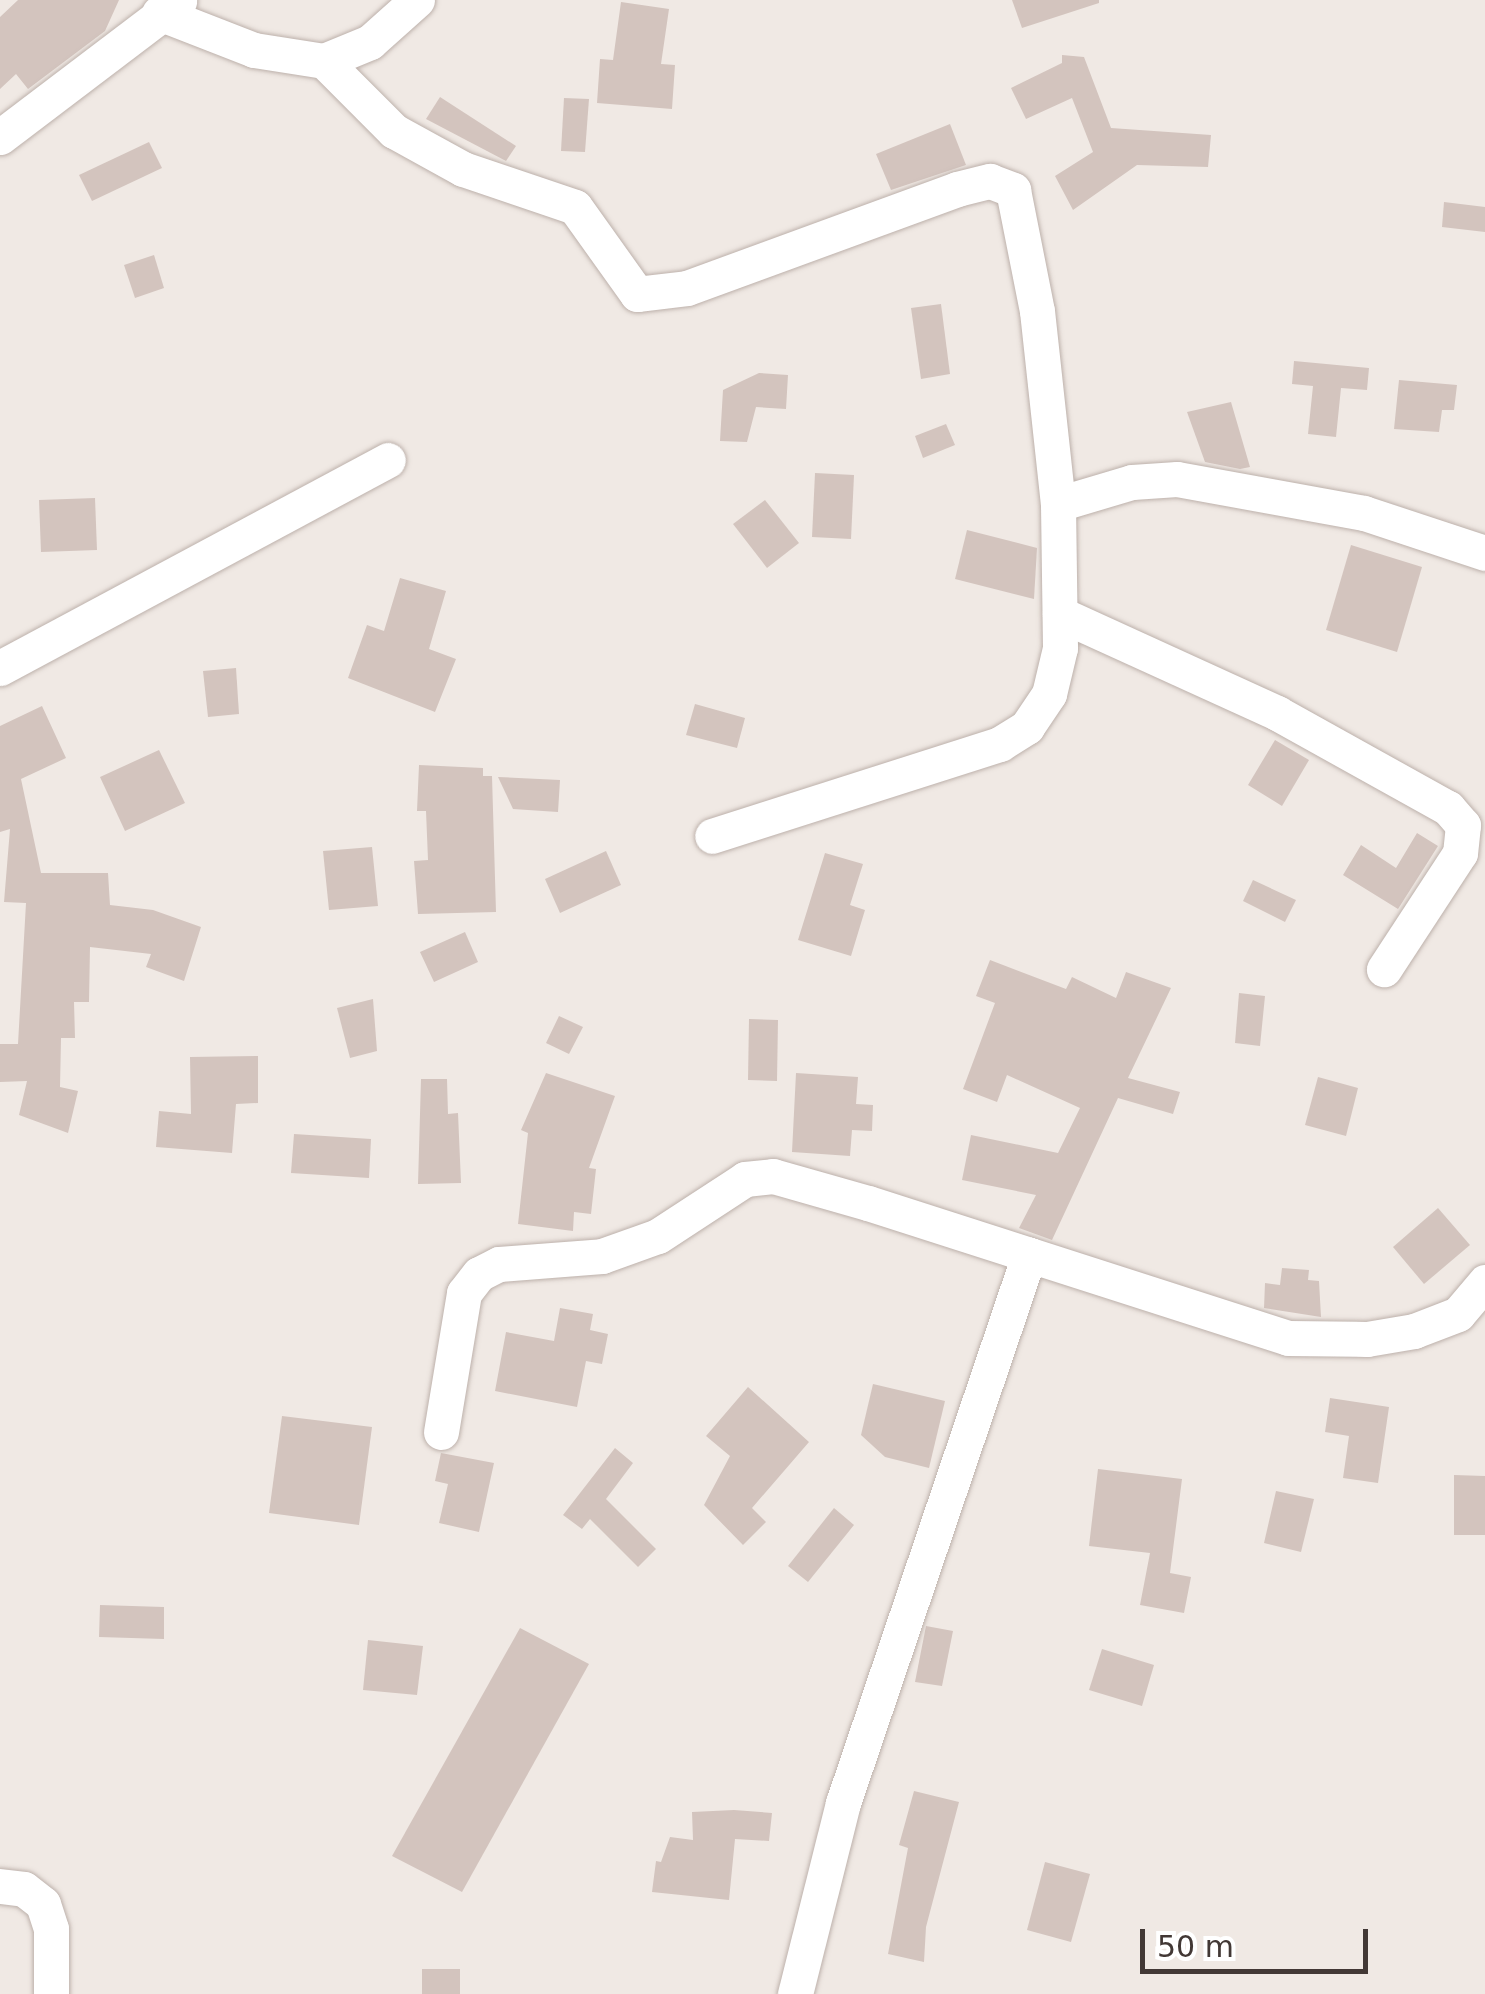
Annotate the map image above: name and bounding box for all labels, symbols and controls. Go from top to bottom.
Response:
scale bar [1145,1909,1372,1971]
text: 50 m [1157,1929,1234,1964]

